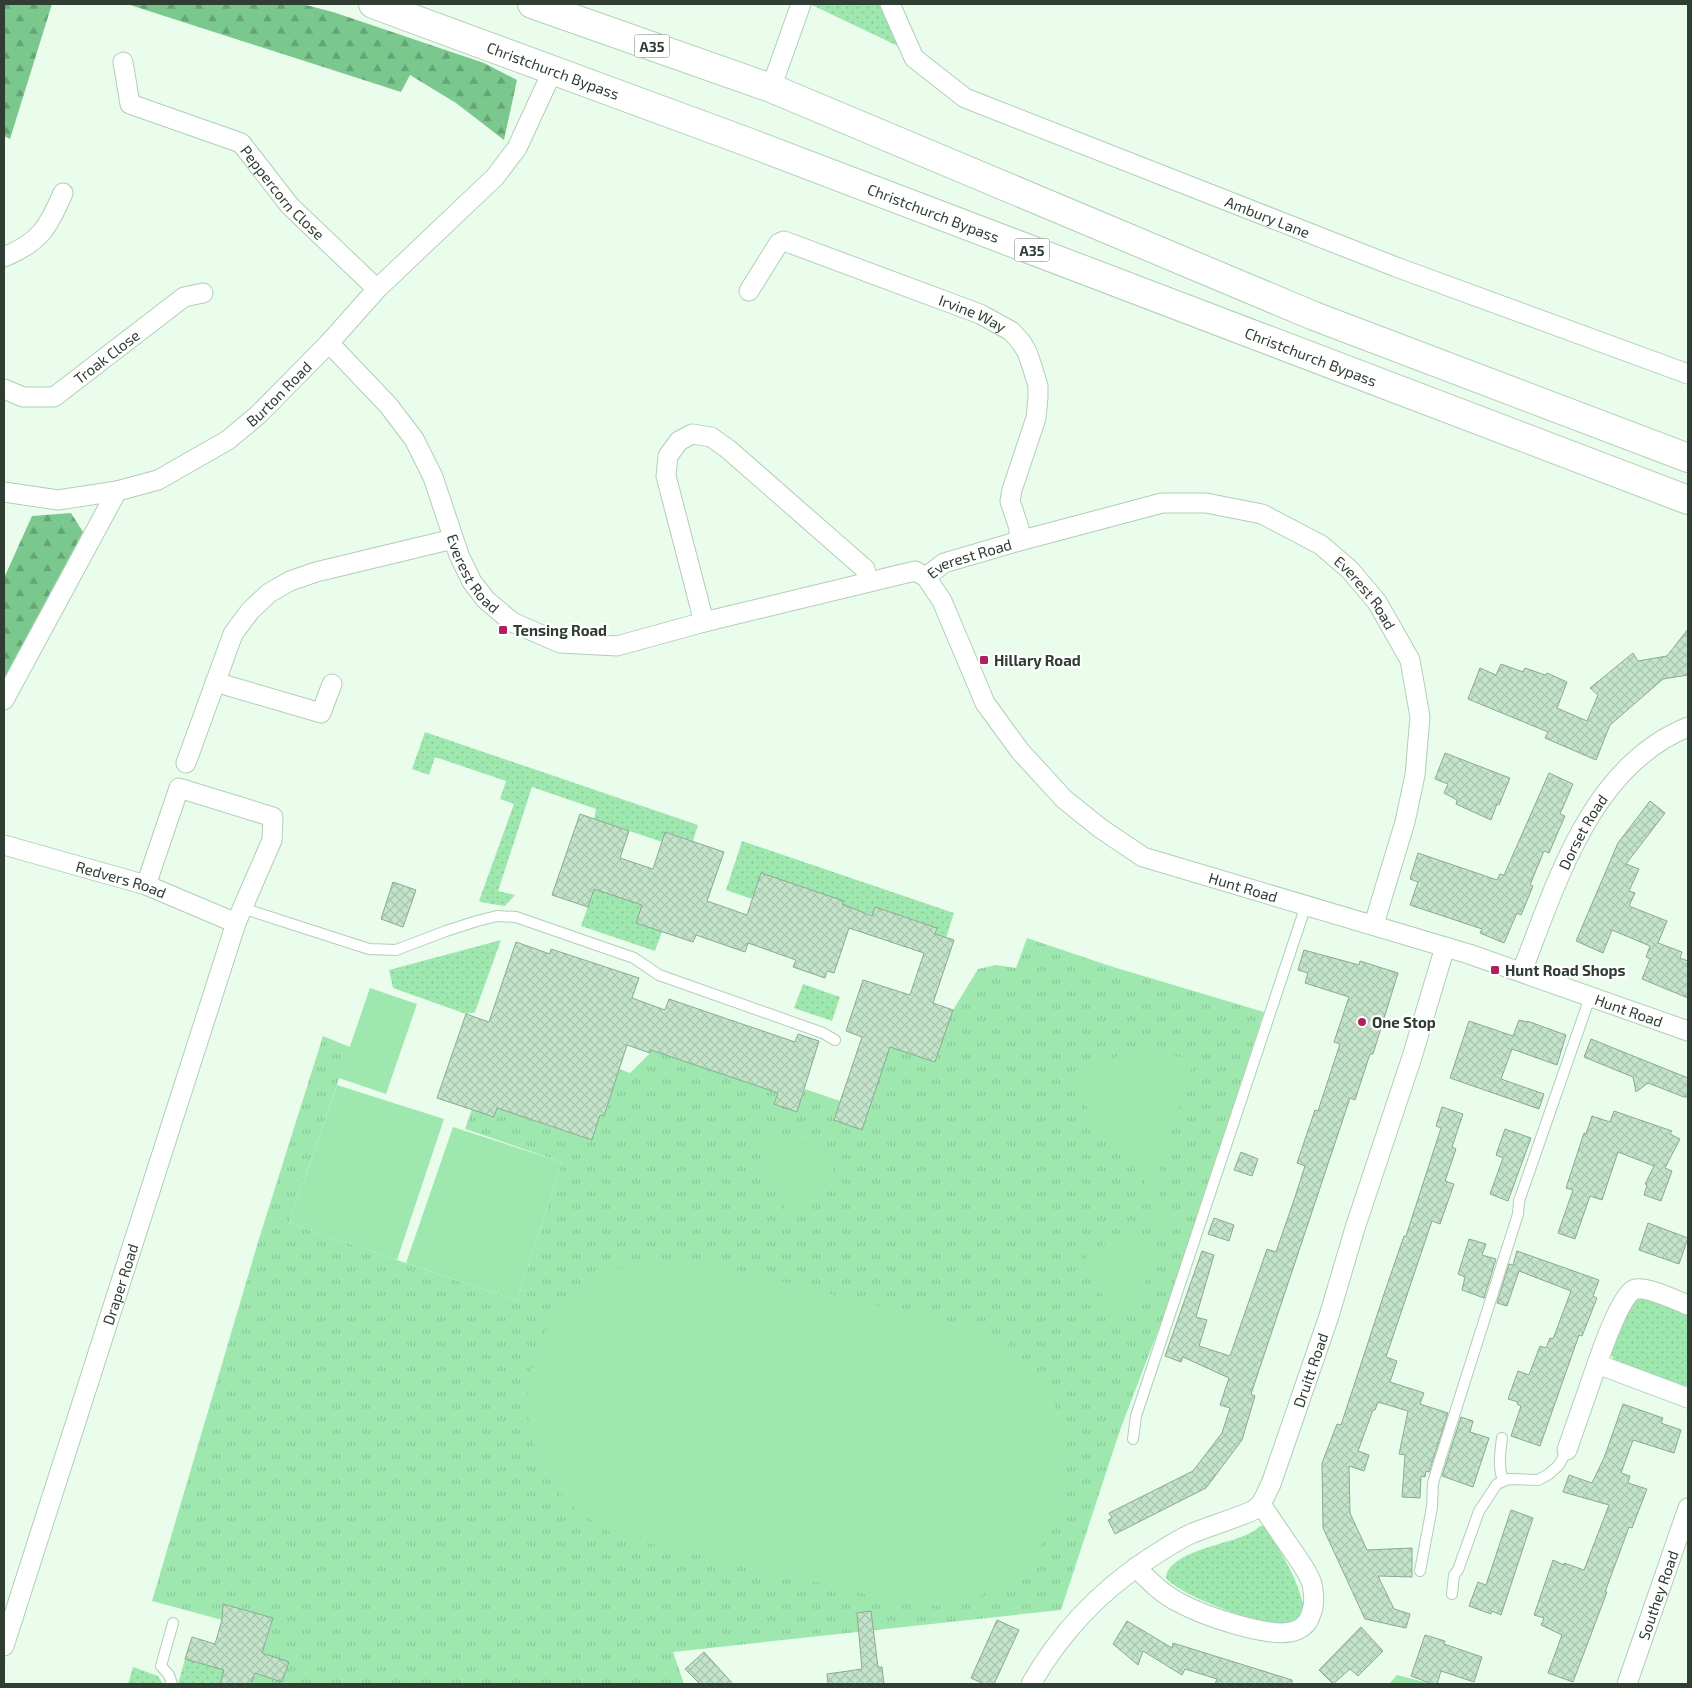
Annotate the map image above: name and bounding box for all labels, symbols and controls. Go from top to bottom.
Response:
road number: A35 [634,34,670,58]
street label: Christchurch Bypass [485,38,622,103]
street label: Peppercorn Close [237,142,328,243]
street label: Christchurch Bypass [865,179,1002,246]
street label: Ambury Lane [1223,192,1313,241]
road number: A35 [1014,238,1050,262]
street label: Irvine Way [937,291,1010,336]
street label: Christchurch Bypass [1242,323,1379,390]
street label: Troak Close [70,326,143,387]
street label: Burton Road [242,357,315,430]
street label: Everest Road [444,531,503,616]
street label: Everest Road [923,535,1014,582]
street label: Everest Road [1331,552,1400,632]
place label: Tensing Road [513,621,607,639]
marker: Tensing Road [497,624,509,636]
place label: Hillary Road [994,651,1081,670]
marker: Hillary Road [978,654,990,666]
street label: Dorset Road [1554,790,1611,872]
street label: Redvers Road [74,857,169,902]
street label: Hunt Road [1207,868,1280,906]
place label: Hunt Road Shops [1505,961,1626,979]
marker: Hunt Road Shops [1489,964,1501,976]
street label: Hunt Road [1592,990,1665,1030]
place label: One Stop [1372,1013,1436,1031]
marker: One Stop [1356,1016,1368,1028]
street label: Draper Road [99,1241,142,1327]
street label: Druitt Road [1289,1330,1331,1410]
street label: Southey Road [1634,1548,1682,1642]

